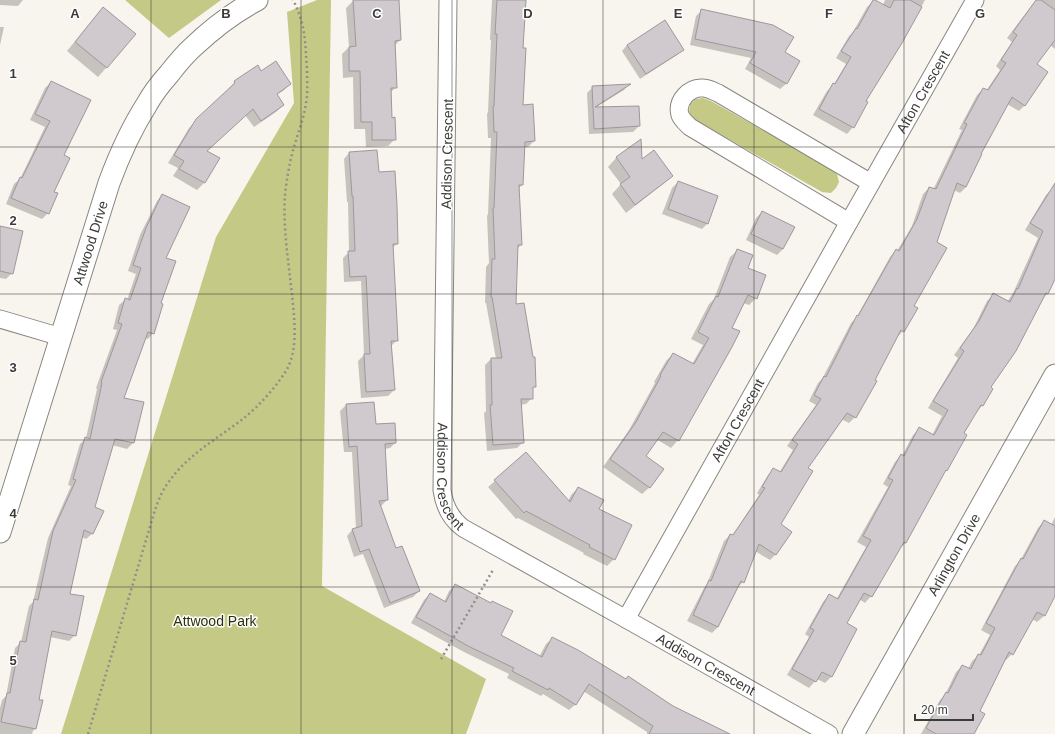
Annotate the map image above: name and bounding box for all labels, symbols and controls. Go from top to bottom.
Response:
text: A [70,6,80,21]
text: B [221,6,231,21]
text: C [372,6,382,21]
text: D [523,6,533,21]
text: E [674,6,683,21]
text: F [825,6,833,21]
text: G [975,6,985,21]
street label: Afton Crescent [893,47,953,136]
text: 1 [9,66,17,81]
street label: Addison Crescent [438,99,456,209]
street label: Attwood Drive [70,199,111,287]
text: 2 [9,213,17,228]
text: 3 [9,360,17,375]
street label: Afton Crescent [708,376,767,465]
street label: Addison Crescent [434,423,467,533]
text: 4 [9,506,17,521]
street label: Arlington Drive [924,510,984,598]
park label: Attwood Park [173,613,258,629]
street label: Addison Crescent [654,630,758,699]
text: 5 [9,653,17,668]
scale bar [915,696,973,722]
text: 20 m [921,703,948,717]

